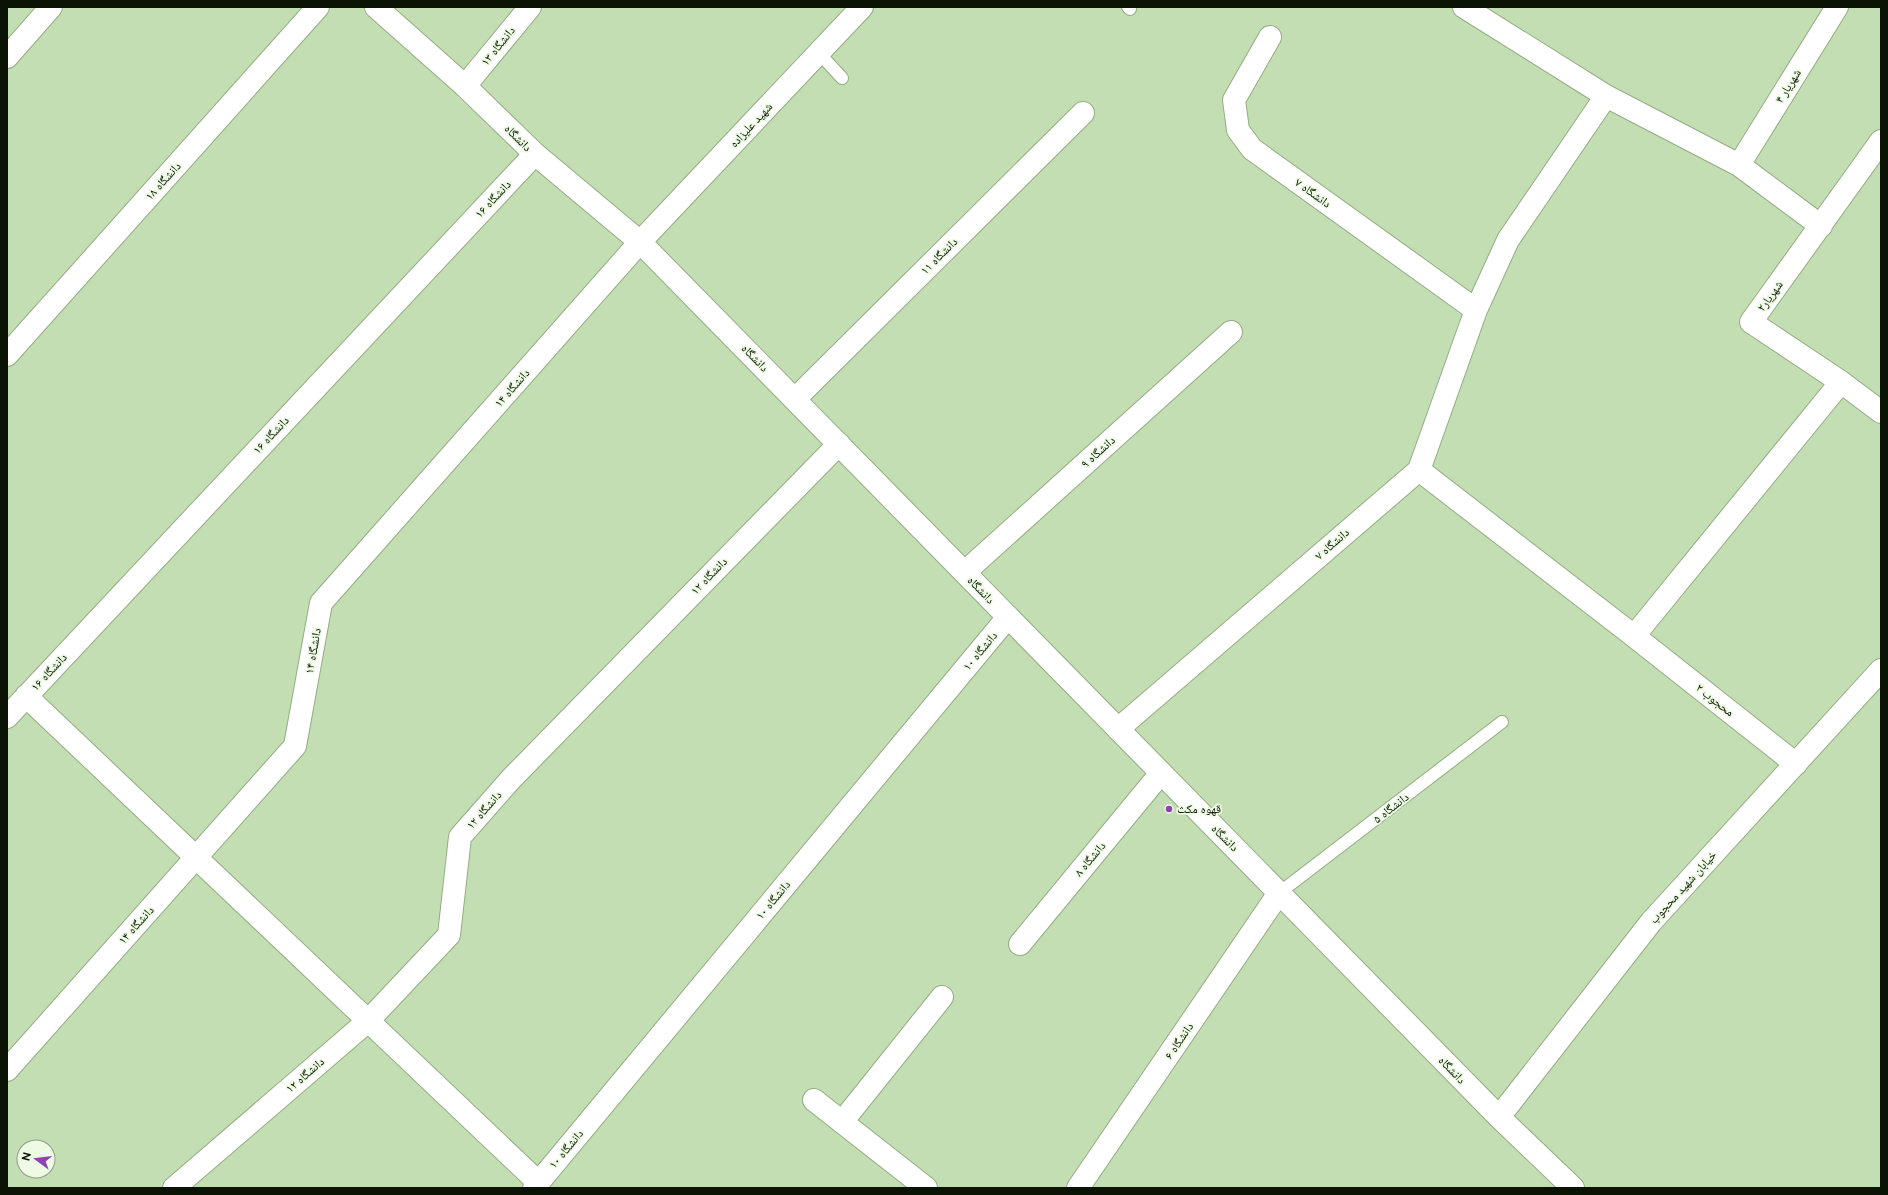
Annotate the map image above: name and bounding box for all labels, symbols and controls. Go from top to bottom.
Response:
street label: دانشگاه ۱۳ [478,24,518,68]
street label: شهریار ۴ [1772,66,1804,106]
street label: شهید علیزاده [727,100,776,151]
street label: دانشگاه [502,122,534,154]
street label: دانشگاه ۱۸ [142,159,184,203]
street label: دانشگاه ۷ [1292,175,1334,211]
street label: دانشگاه ۱۶ [472,177,514,221]
street label: دانشگاه ۱۱ [918,235,960,277]
street label: شهریار۲ [1754,278,1786,314]
street label: دانشگاه [739,341,771,375]
street label: دانشگاه ۱۴ [492,366,533,410]
street label: دانشگاه ۱۶ [250,413,292,457]
street label: دانشگاه ۹ [1078,433,1118,471]
street label: دانشگاه ۷ [1312,525,1352,563]
street label: دانشگاه ۱۲ [688,554,730,598]
street label: دانشگاه [965,573,997,607]
street label: دانشگاه ۱۴ [302,627,324,675]
street label: دانشگاه ۱۰ [960,629,1000,673]
street label: دانشگاه ۱۶ [28,650,70,694]
street label: محجوب ۲ [1693,681,1737,720]
street label: دانشگاه ۱۲ [464,788,505,832]
street label: دانشگاه ۵ [1371,790,1411,826]
place label: قهوه مکث [1177,802,1221,816]
marker: قهوه مکث [1164,804,1174,814]
street label: دانشگاه [1209,822,1241,854]
street label: دانشگاه ۸ [1071,839,1109,879]
street label: خیابان شهید محجوب [1647,847,1720,927]
street label: دانشگاه ۱۰ [753,878,793,922]
street label: دانشگاه ۱۴ [115,903,157,947]
street label: دانشگاه ۶ [1162,1020,1196,1062]
street label: دانشگاه [1436,1053,1468,1087]
street label: دانشگاه ۱۲ [283,1054,327,1095]
street label: دانشگاه ۱۰ [546,1127,586,1171]
north arrow [16,1139,56,1179]
text: N [19,1151,34,1162]

